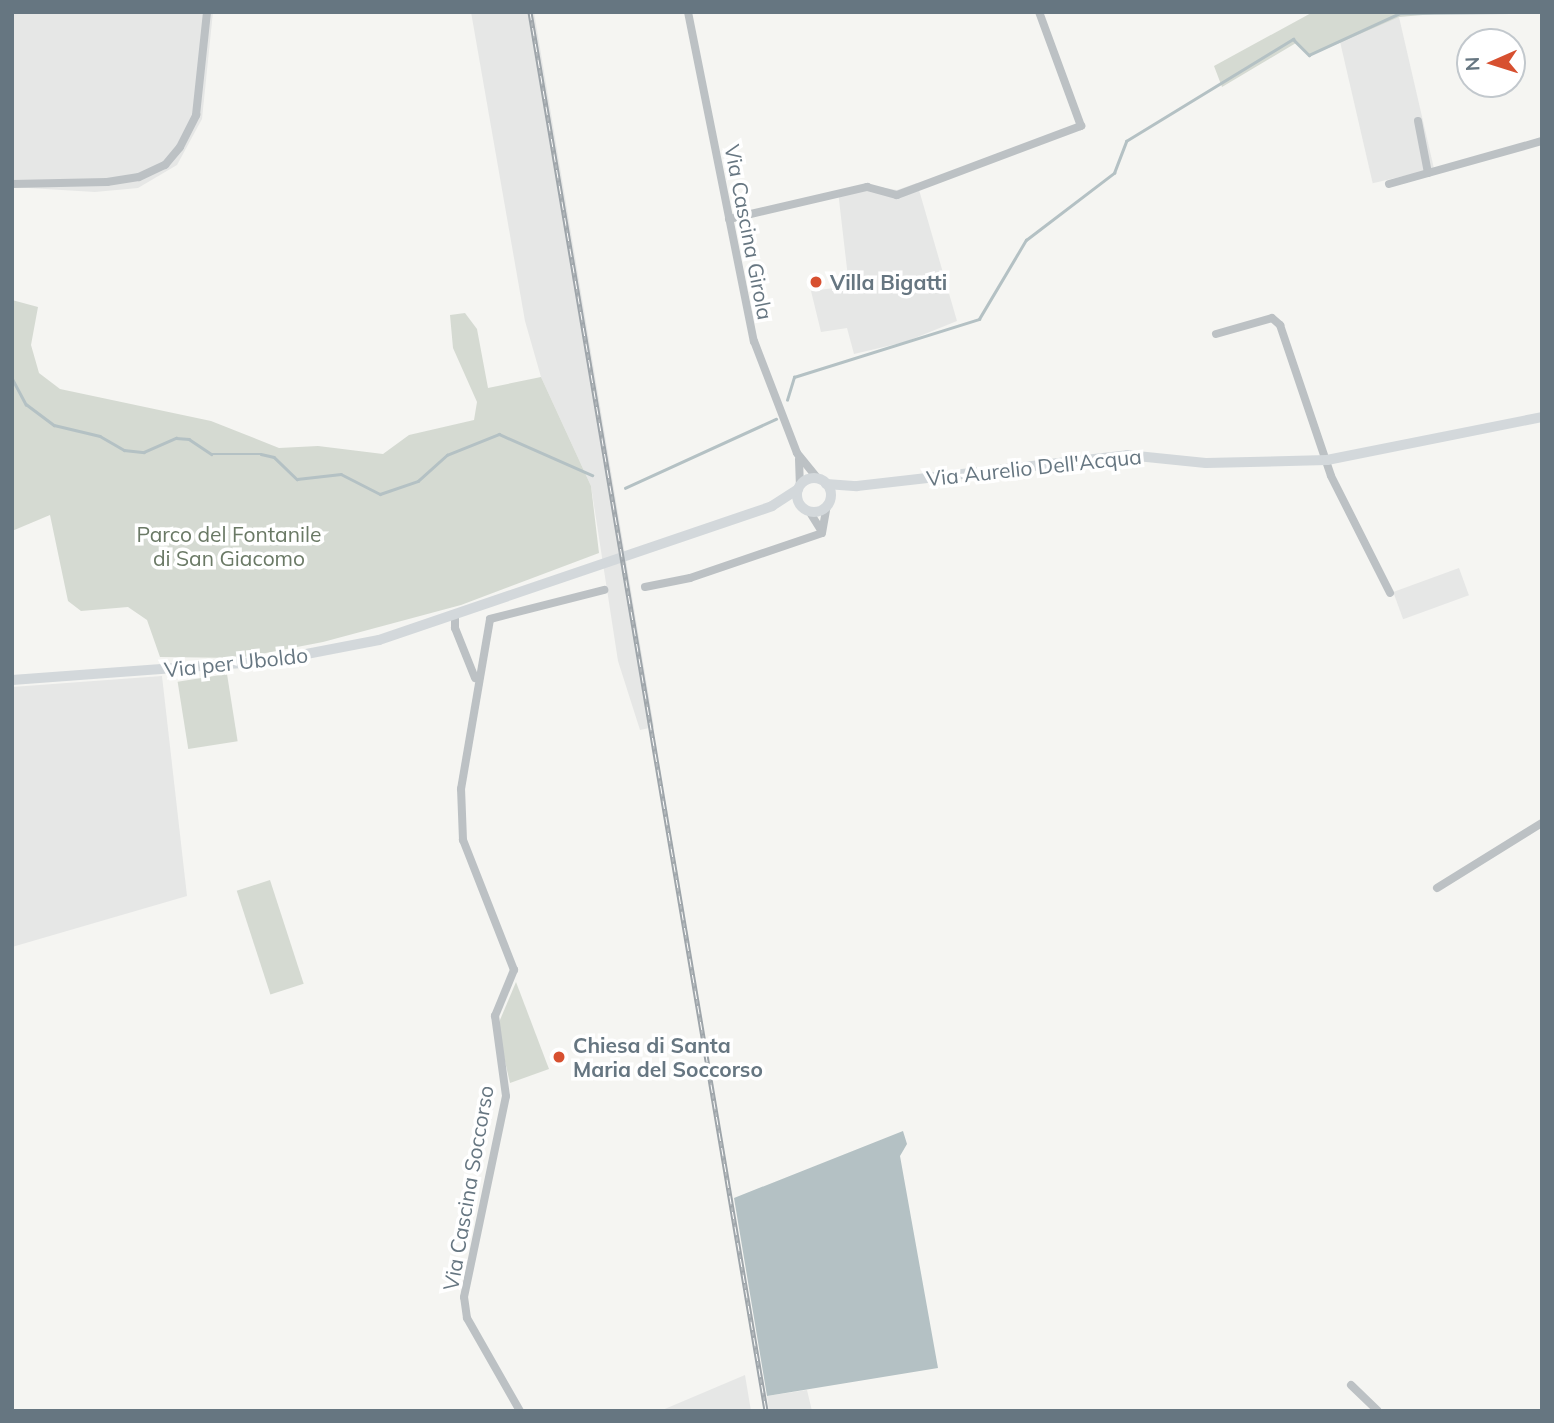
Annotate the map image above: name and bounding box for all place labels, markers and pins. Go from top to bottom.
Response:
place label: Villa Bigatti [830,269,947,295]
marker: Villa Bigatti [808,274,824,290]
place label: Chiesa di Santa Maria del Soccorso [573,1032,763,1082]
marker: Chiesa di Santa Maria del Soccorso [551,1049,567,1065]

